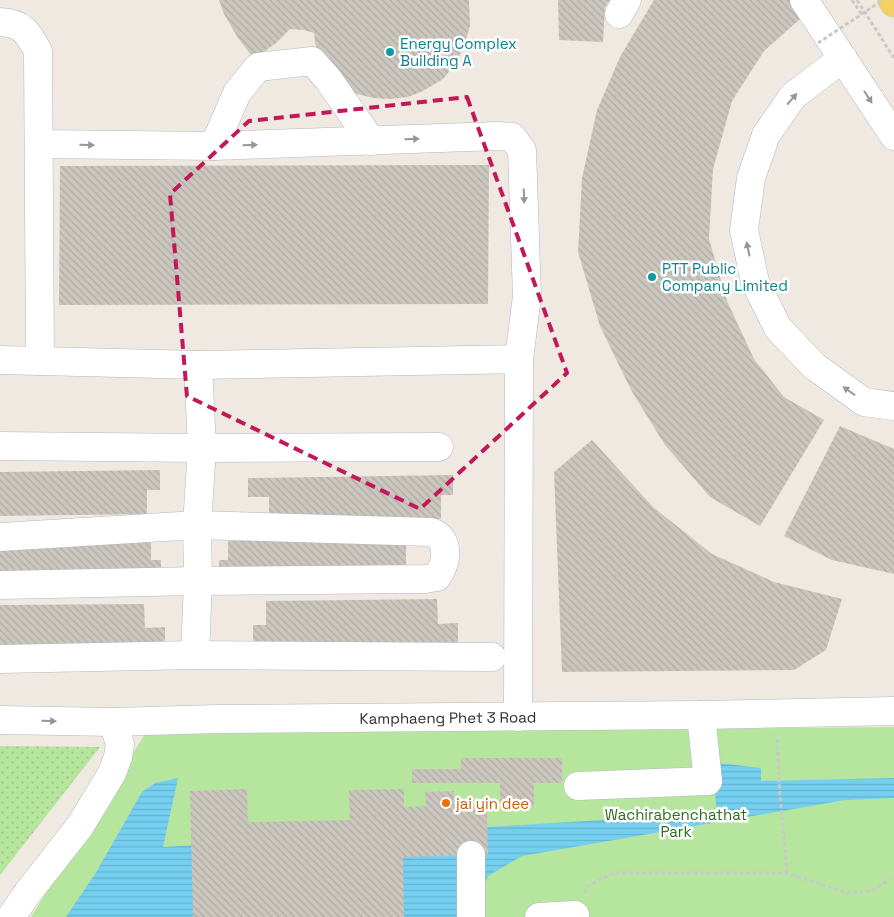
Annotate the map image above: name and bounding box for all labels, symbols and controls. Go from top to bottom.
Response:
place label: Energy Complex Building A [400,34,517,70]
marker: Energy Complex Building A [384,46,396,58]
one-way arrow [863,90,873,104]
one-way arrow [786,92,797,105]
one-way arrow [404,135,420,143]
one-way arrow [80,141,96,149]
one-way arrow [242,141,258,149]
one-way arrow [520,188,528,204]
one-way arrow [744,242,752,257]
place label: PTT Public Company Limited [662,259,788,295]
marker: PTT Public Company Limited [646,271,658,283]
one-way arrow [842,386,856,396]
street label: Kamphaeng Phet 3 Road [359,707,536,727]
one-way arrow [41,717,57,725]
place label: jai yin dee [455,794,529,813]
marker: jai yin dee [440,797,452,809]
park label: Wachirabenchathat Park [605,805,747,841]

